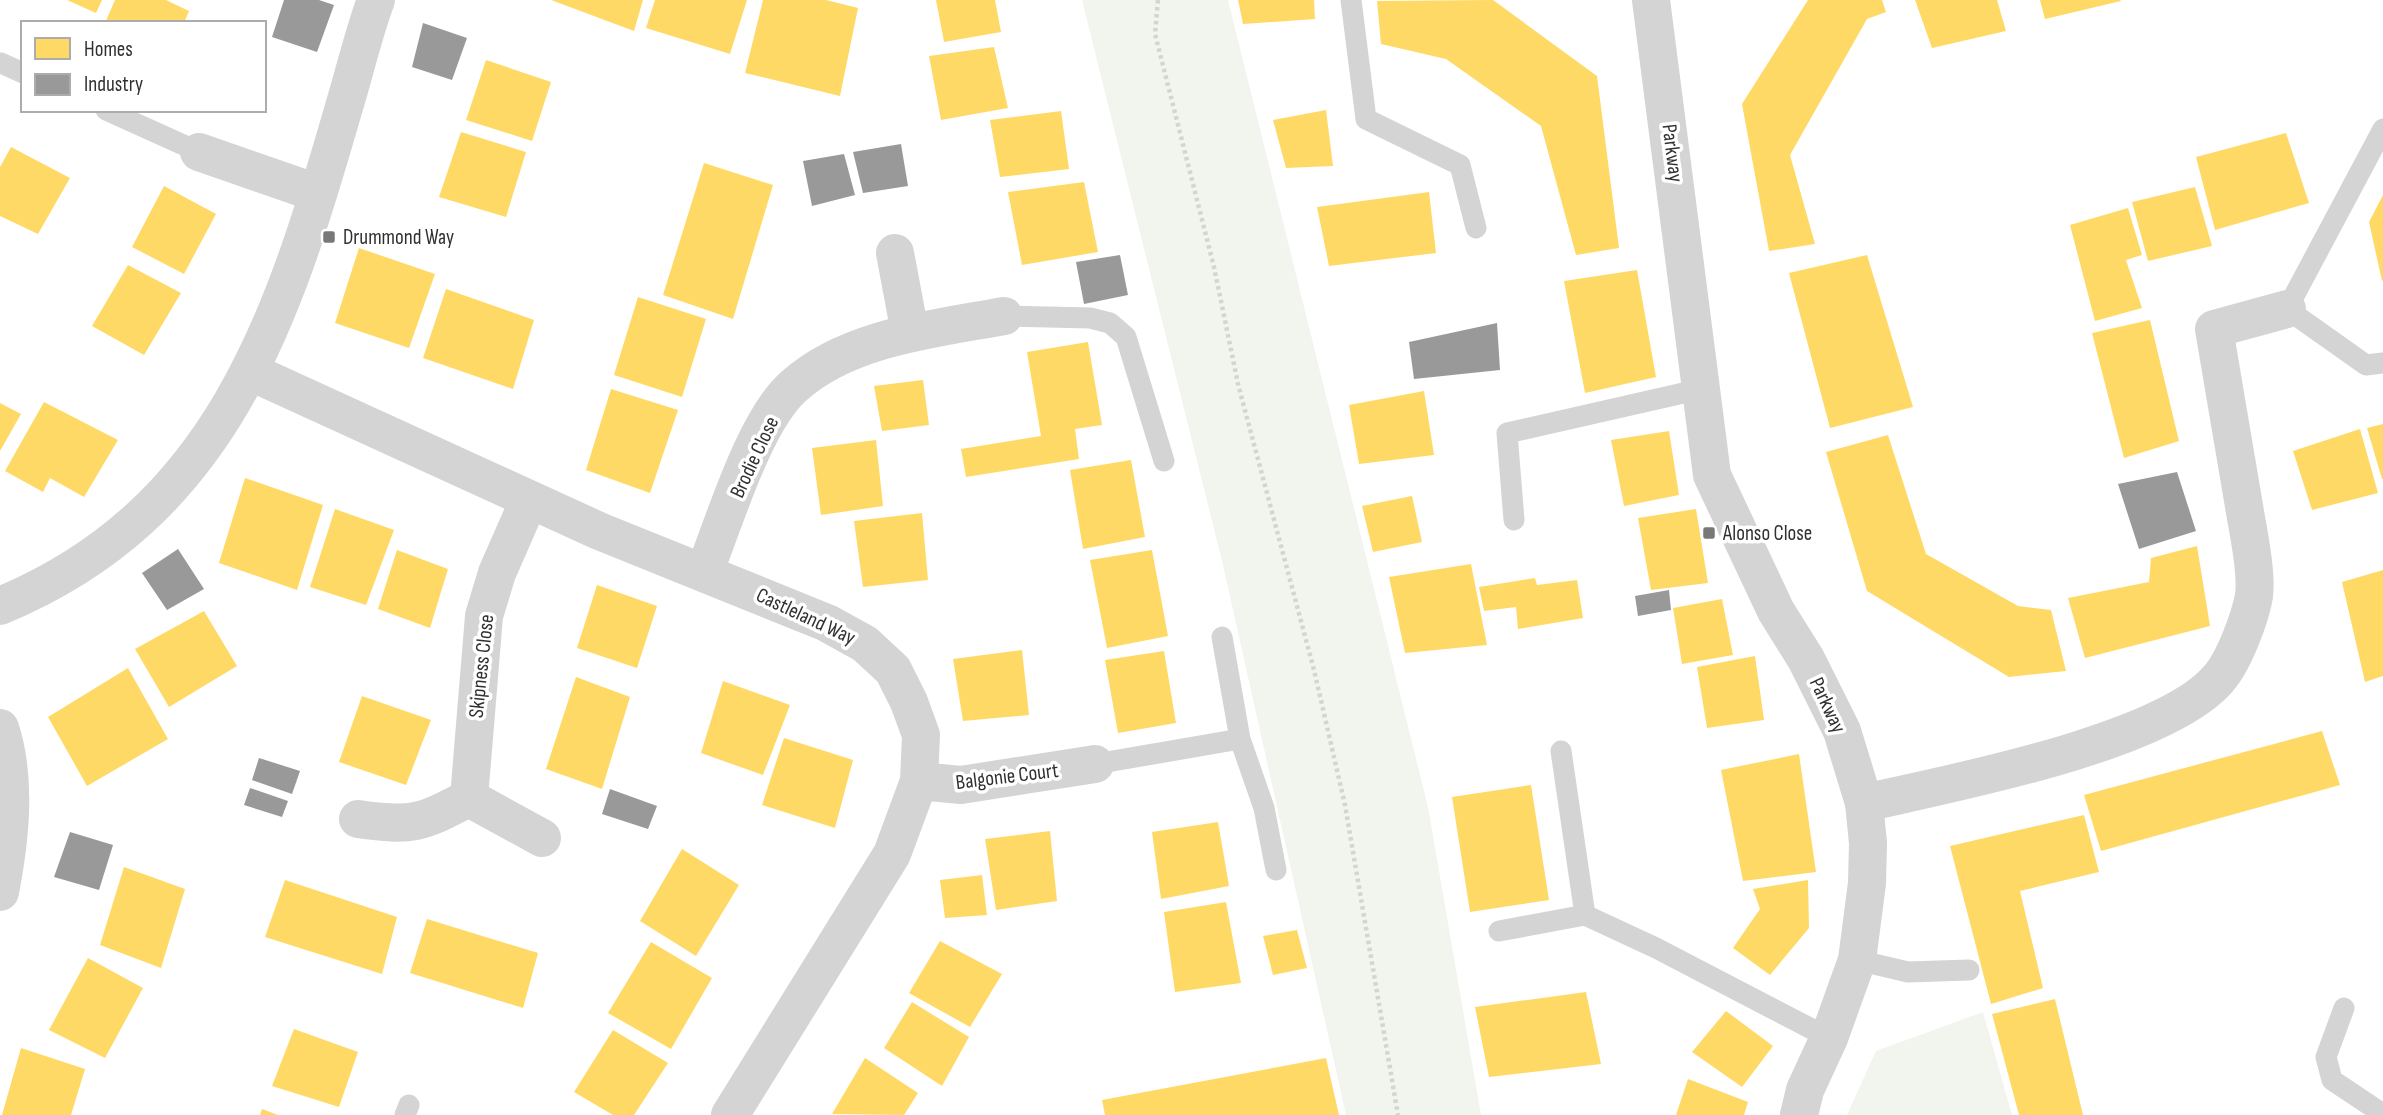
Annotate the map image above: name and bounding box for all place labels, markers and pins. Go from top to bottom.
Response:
place label: Drummond Way [343,225,454,250]
marker: Drummond Way [321,229,337,245]
place label: Alonso Close [1722,521,1812,546]
marker: Alonso Close [1701,525,1717,541]

